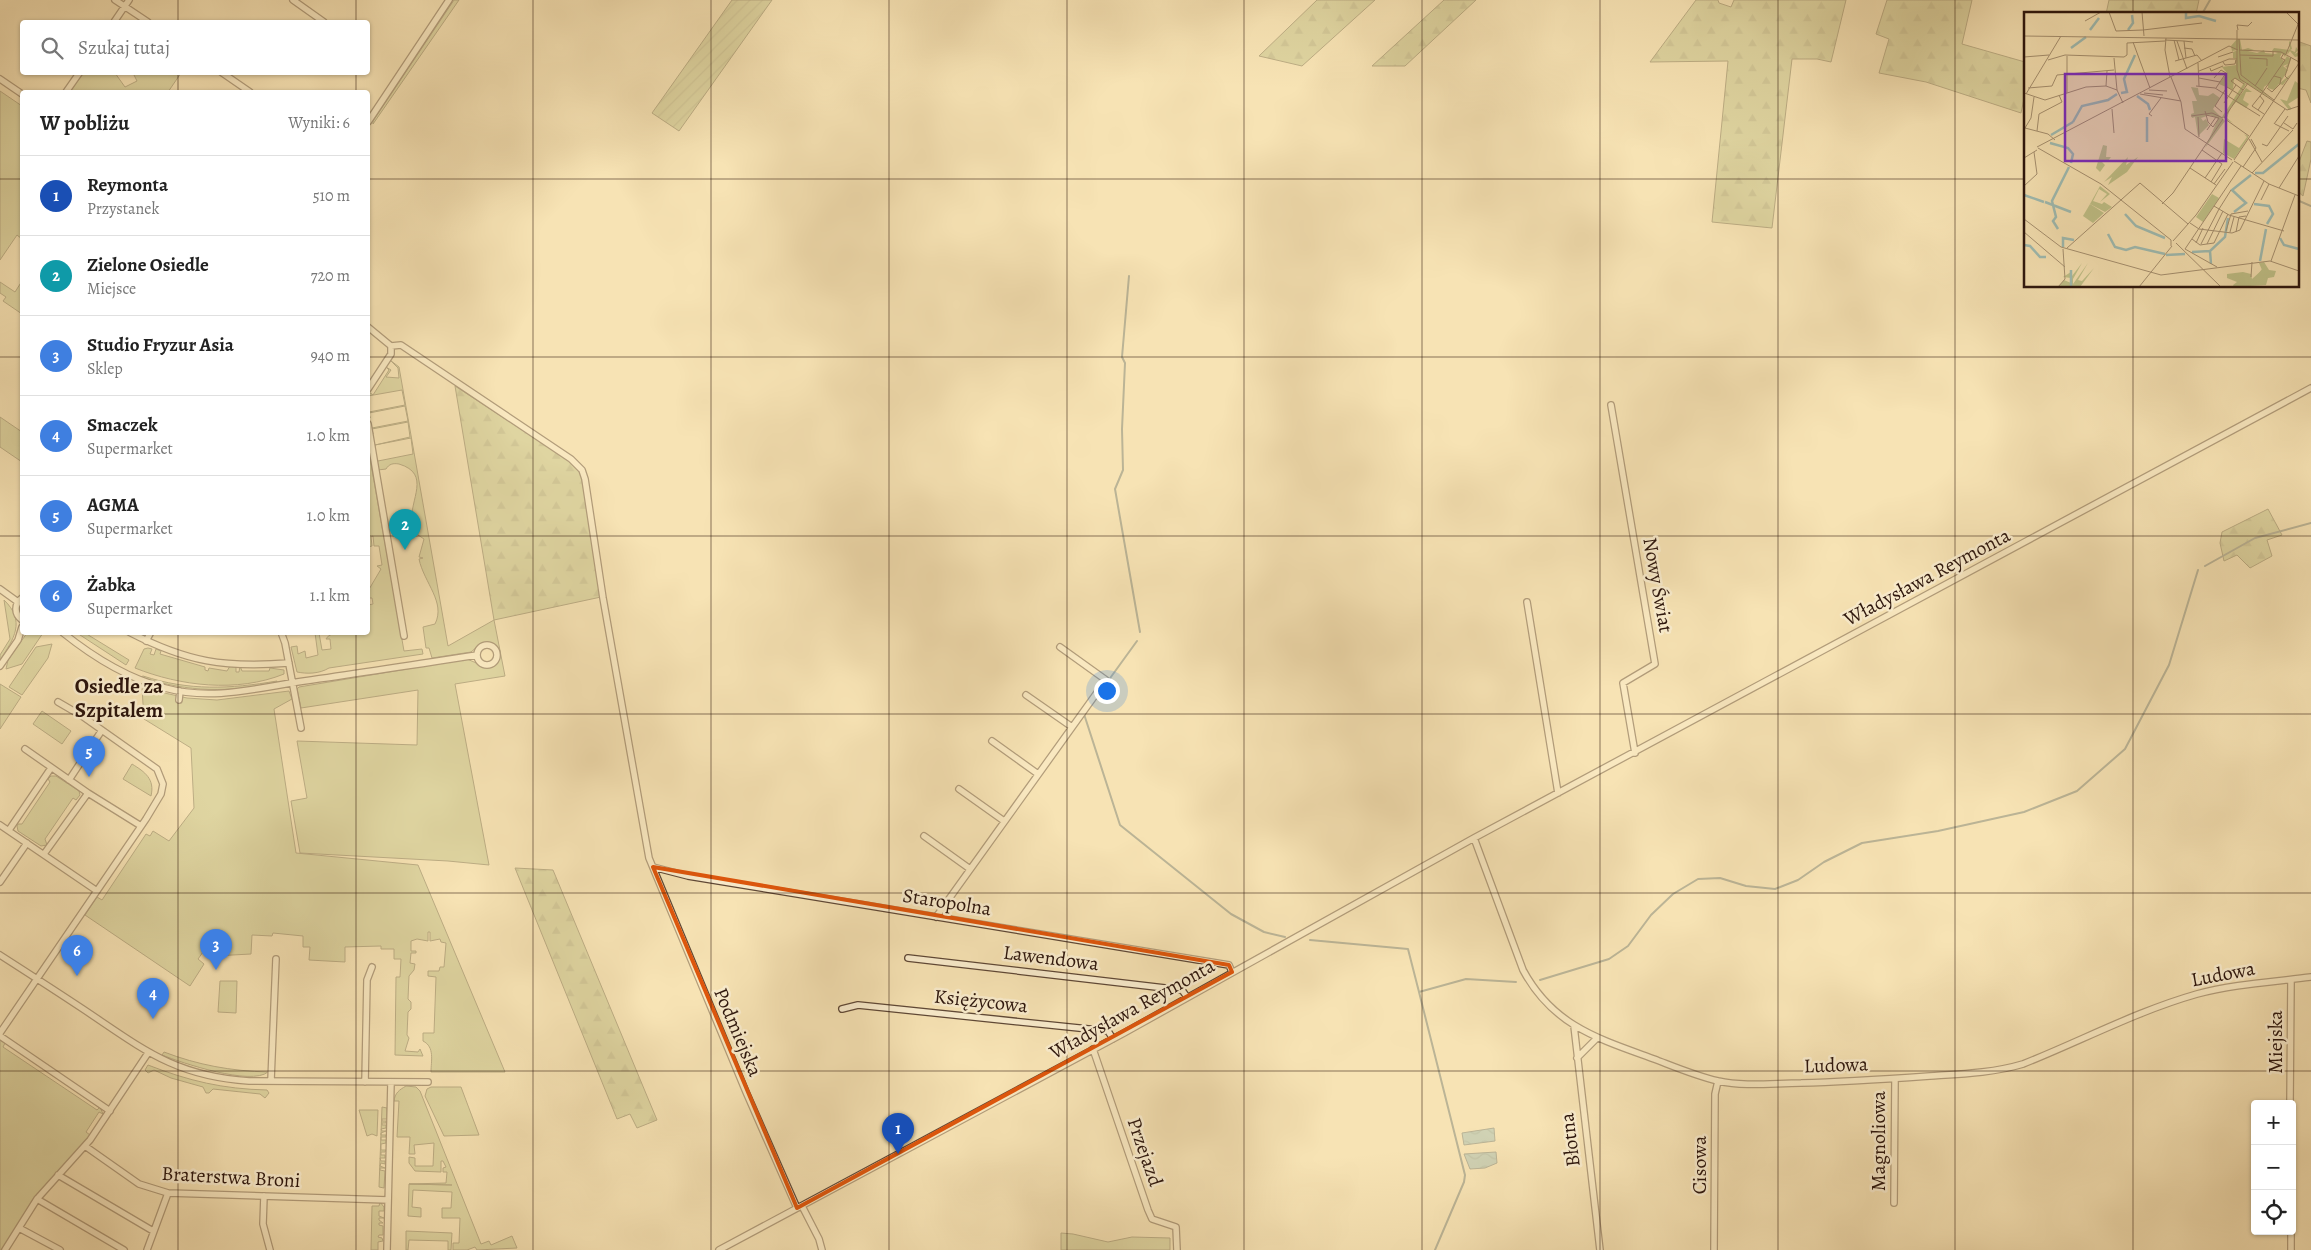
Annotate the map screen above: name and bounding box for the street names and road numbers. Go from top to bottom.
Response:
street label: Władysława Reymonta [1838,521,2016,633]
street label: Nowy Świat [1636,535,1680,635]
street label: Staropolna [901,882,994,922]
street label: Lawendowa [1002,939,1101,977]
street label: Władysława Reymonta [1044,952,1220,1066]
street label: Ludowa [2189,954,2258,993]
street label: Podmiejska [707,983,769,1081]
street label: Księżycowa [933,983,1030,1019]
street label: Miejska [2262,1010,2289,1074]
street label: Ludowa [1803,1050,1869,1080]
street label: Magnoliowa [1865,1090,1892,1191]
street label: Błotna [1553,1111,1587,1169]
street label: Przejazd [1121,1114,1169,1190]
street label: Cisowa [1686,1135,1713,1194]
street label: Braterstwa Broni [161,1160,301,1194]

